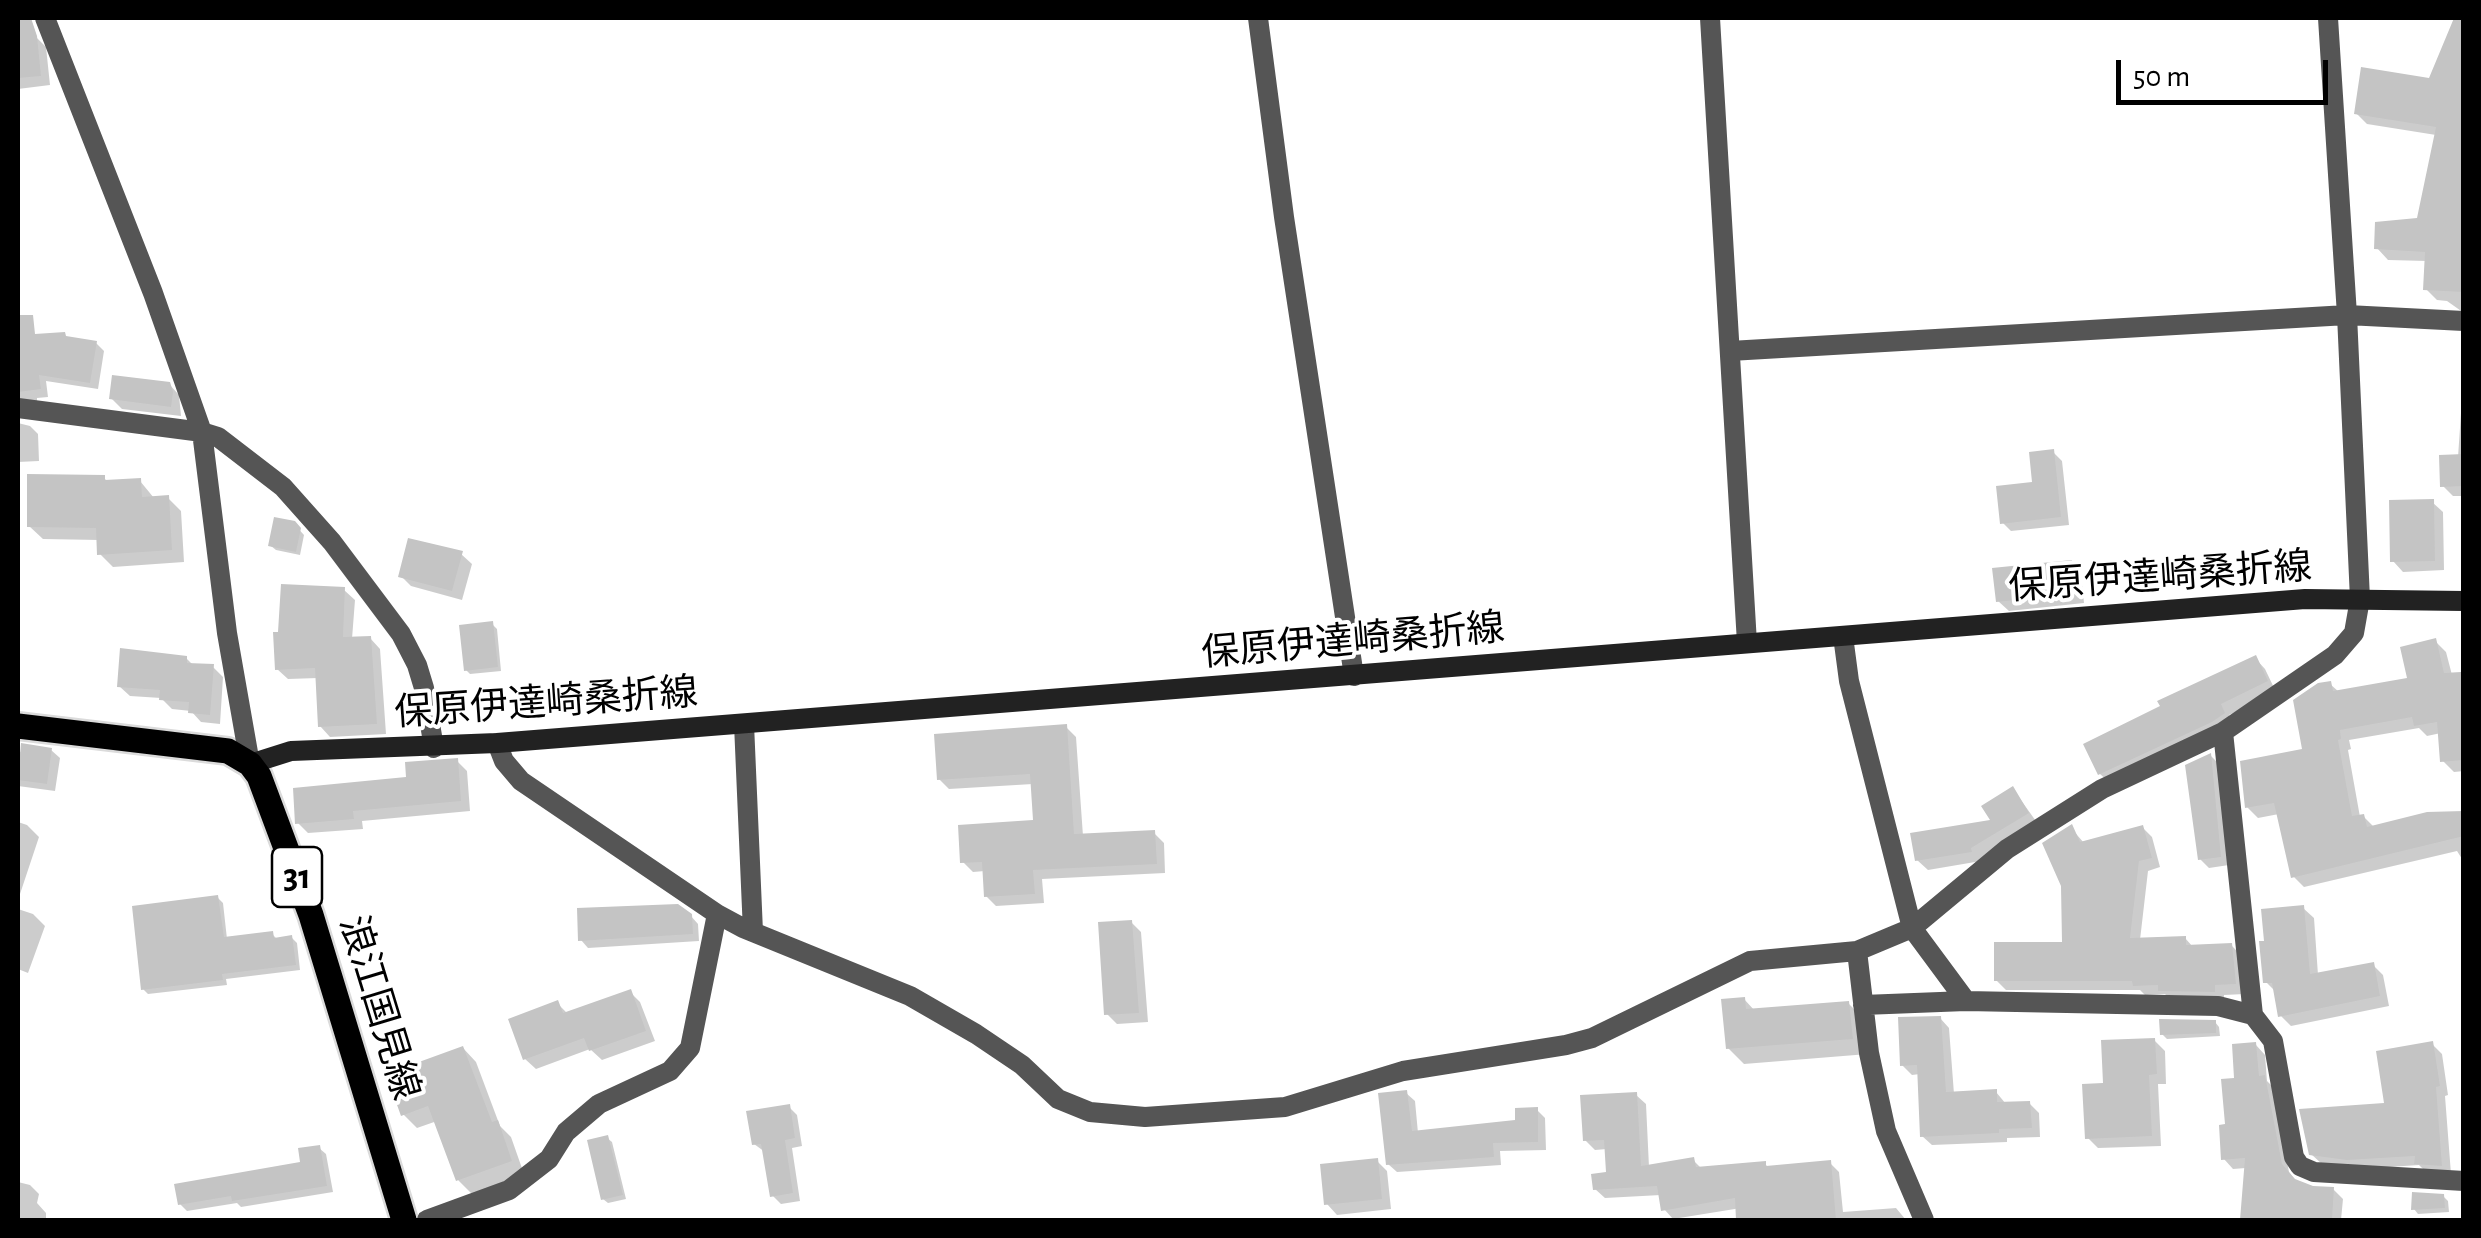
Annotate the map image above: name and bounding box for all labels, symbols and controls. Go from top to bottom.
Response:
scale bar [2121,40,2334,102]
text: 50 m [2133,62,2190,92]
street label: 保原伊達崎桑折線 [2007,544,2313,610]
street label: 保原伊達崎桑折線 [1200,605,1506,677]
street label: 保原伊達崎桑折線 [393,670,699,736]
road number: 31 [272,847,322,907]
street label: 浪江国見線 [329,910,429,1106]

